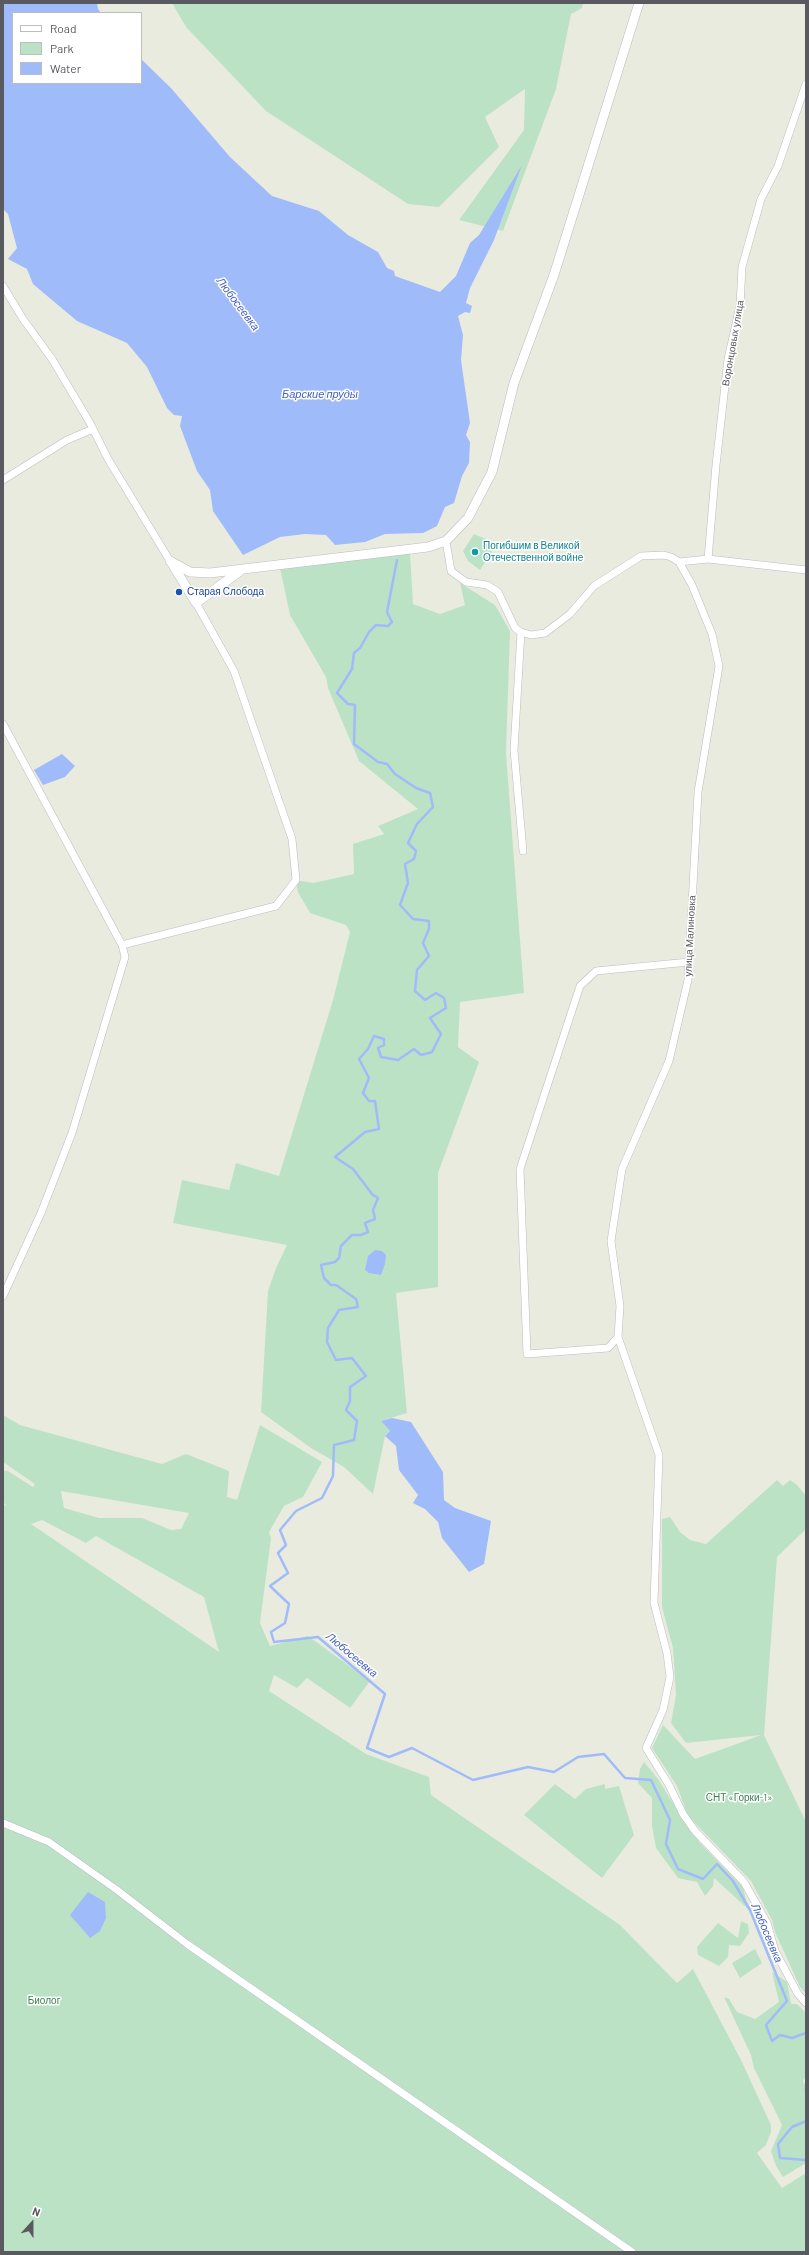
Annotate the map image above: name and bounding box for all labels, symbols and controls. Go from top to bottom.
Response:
legend [12,12,142,84]
text: Road [50,21,77,35]
text: Park [50,41,74,55]
text: Water [50,61,81,75]
water label: Любосеевка [214,275,262,333]
street label: Воронцовых улица [720,299,746,387]
water label: Барские пруды [282,387,358,401]
place label: Погибшим в Великой Отечественной войне [483,540,583,564]
marker: Погибшим в Великой Отечественной войне [470,547,480,557]
place label: Старая Слобода [187,586,264,598]
marker: Старая Слобода [174,587,184,597]
street label: улица Малиновка [682,895,698,977]
water label: Любосеевка [324,1630,380,1680]
park label: СНТ «Горки-1» [706,1792,772,1804]
water label: Любосеевка [749,1901,785,1965]
park label: Биолог [28,1995,60,2007]
north arrow [12,2203,52,2243]
text: N [31,2204,42,2219]

